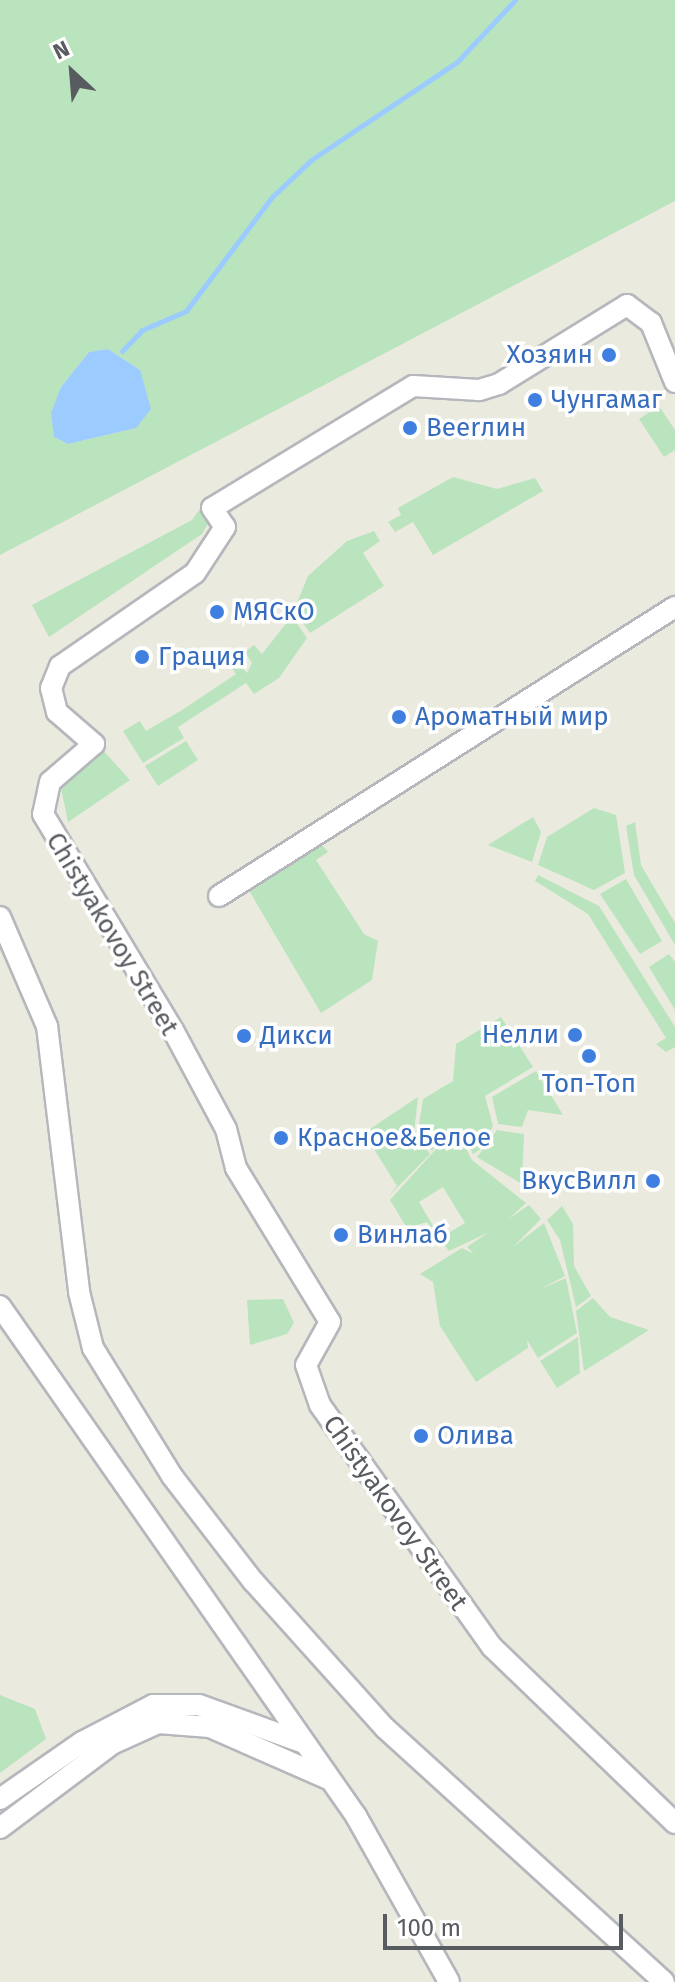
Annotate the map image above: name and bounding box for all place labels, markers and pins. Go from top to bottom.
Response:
place label: Хозяин [506,339,593,371]
marker: Хозяин [600,346,618,364]
place label: Чунгамаг [551,384,662,416]
marker: Чунгамаг [526,391,544,409]
place label: Beerлин [426,412,526,444]
marker: Beerлин [401,419,419,437]
place label: МЯСкО [233,596,315,628]
marker: МЯСкО [208,603,226,621]
place label: Грация [158,641,246,673]
marker: Грация [133,648,151,666]
place label: Ароматный мир [415,701,609,733]
marker: Ароматный мир [390,708,408,726]
place label: Нелли [482,1019,559,1051]
place label: Дикси [260,1020,333,1052]
marker: Нелли [566,1026,584,1044]
marker: Дикси [235,1027,253,1045]
marker: Топ-Топ [580,1047,598,1065]
place label: Топ-Топ [542,1068,636,1100]
place label: Красное&Белое [297,1122,491,1154]
marker: Красное&Белое [272,1129,290,1147]
place label: ВкусВилл [521,1165,637,1197]
marker: ВкусВилл [644,1172,662,1190]
place label: Винлаб [357,1219,448,1251]
marker: Винлаб [332,1226,350,1244]
place label: Олива [437,1420,514,1452]
marker: Олива [412,1427,430,1445]

